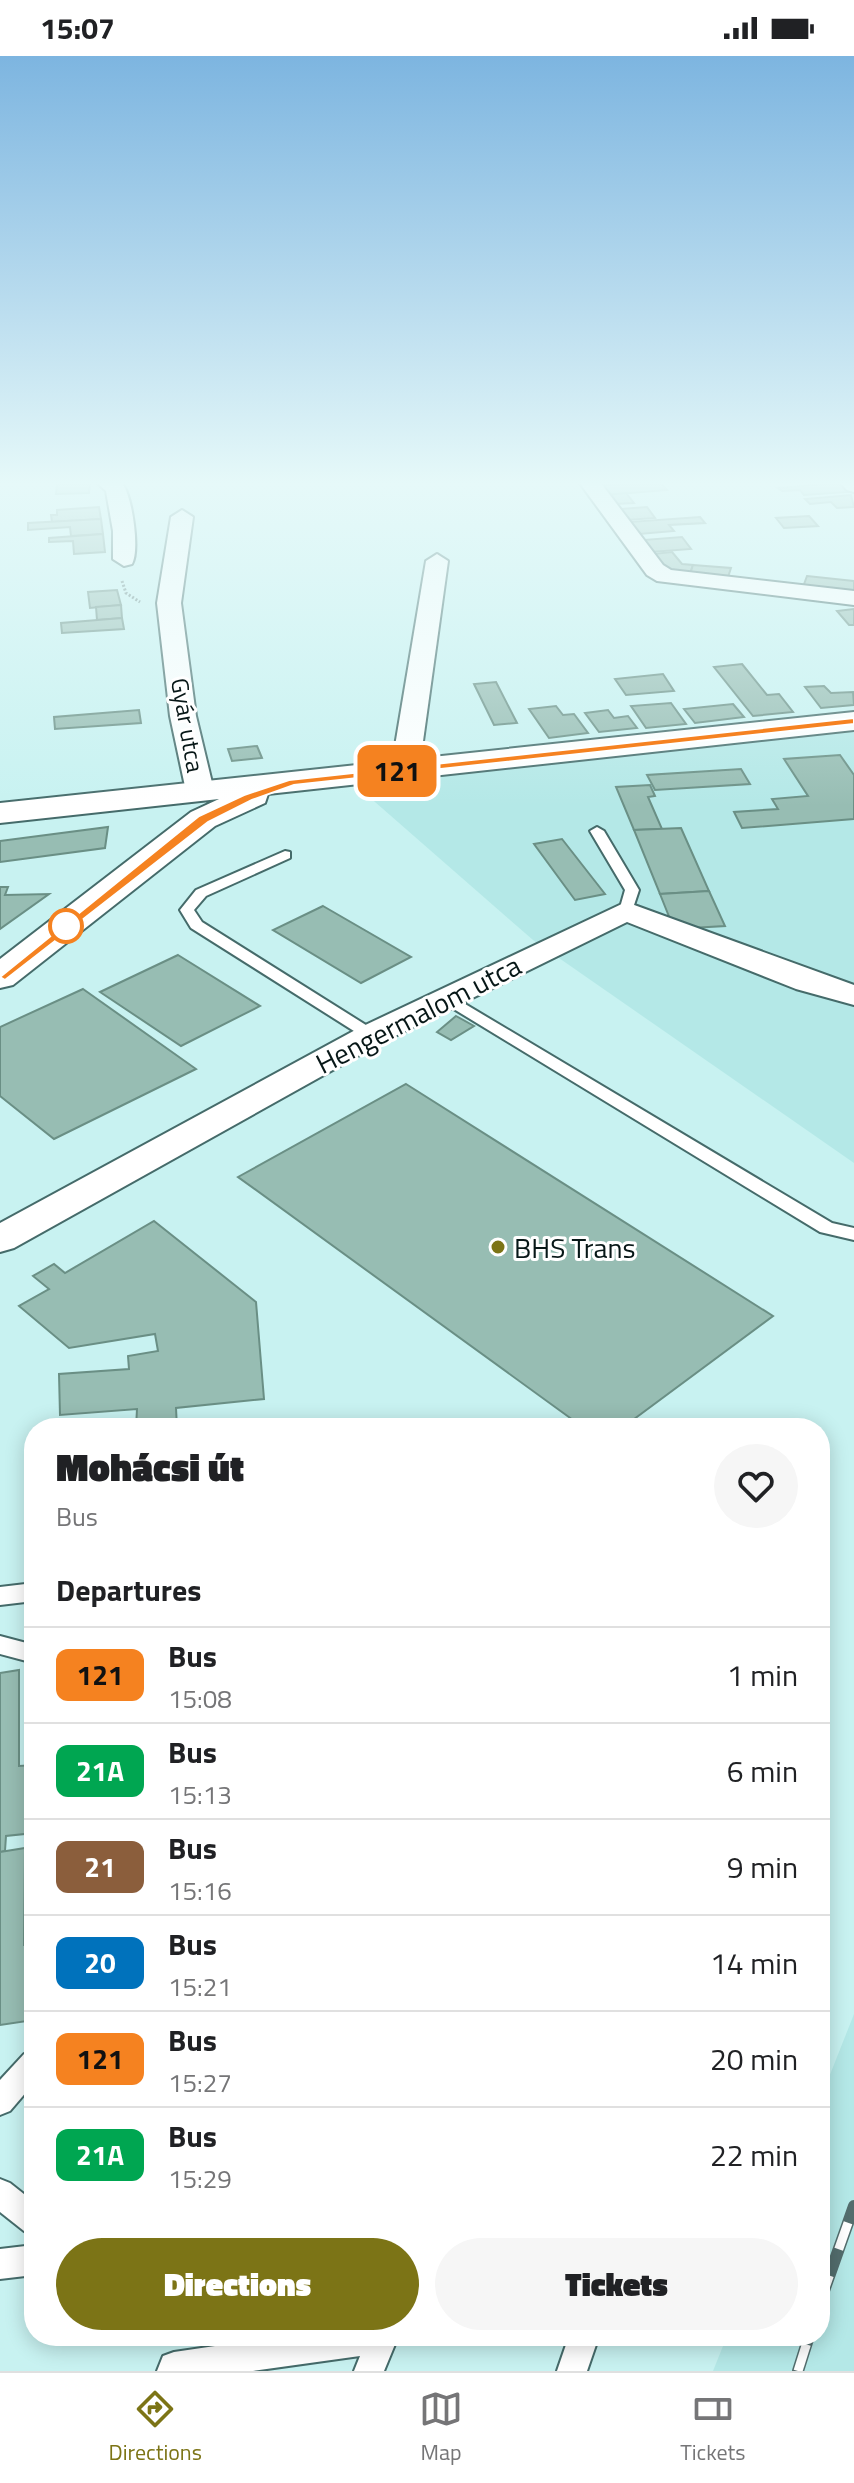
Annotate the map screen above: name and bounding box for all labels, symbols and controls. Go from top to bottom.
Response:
text: 15:07 [40,5,115,51]
street label: Gyár utca [162,675,214,775]
line badge: 121 [351,745,443,797]
text: 121 [373,749,421,792]
unlabelled marker [49,909,83,943]
street label: Hengermalom utca [308,944,528,1084]
place label: BHS Trans [514,1226,636,1269]
marker: BHS Trans [489,1238,507,1256]
text: Mohácsi út [56,1438,244,1496]
button: heart [714,1444,798,1528]
text: Bus [56,1497,98,1536]
text: Departures [56,1567,201,1613]
text: Bus [168,1633,217,1679]
text: 1 min [727,1652,798,1698]
text: 121 [76,1653,124,1696]
text: 15:08 [168,1679,232,1718]
text: Bus [168,1729,217,1775]
text: 6 min [727,1748,798,1794]
text: 21A [76,1749,124,1792]
text: 15:13 [168,1775,232,1814]
text: Bus [168,1825,217,1871]
text: 9 min [727,1844,798,1890]
text: 21 [84,1845,116,1888]
text: 15:16 [168,1871,232,1910]
text: Bus [168,1921,217,1967]
text: 14 min [710,1940,798,1986]
text: 20 [84,1941,116,1984]
text: 15:21 [168,1967,232,2006]
text: Bus [168,2017,217,2063]
text: 20 min [710,2036,798,2082]
text: 121 [76,2037,124,2080]
text: 15:27 [168,2063,232,2102]
text: Bus [168,2113,217,2159]
text: 22 min [710,2132,798,2178]
text: 21A [76,2133,124,2176]
text: 15:29 [168,2159,232,2198]
button: Directions [56,2238,419,2330]
button: Tickets [435,2238,798,2330]
tab: Directions [109,2387,202,2469]
tab: Map [419,2387,463,2469]
tab: Tickets [680,2387,745,2469]

